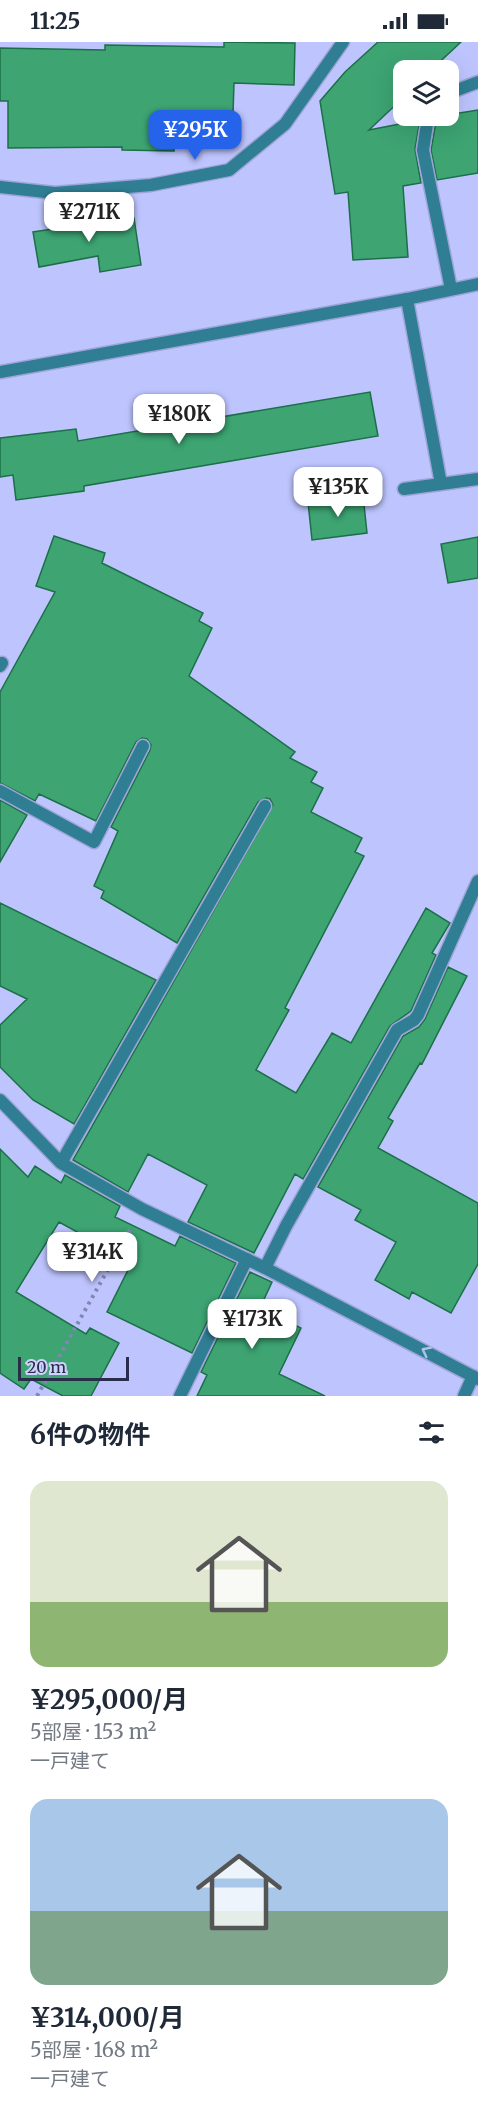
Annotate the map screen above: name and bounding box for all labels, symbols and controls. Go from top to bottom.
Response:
text: 11:25 [30,7,80,35]
map controls [393,60,459,126]
button: layers [393,60,459,126]
pin: ¥295K [153,110,237,161]
text: ¥295K [163,117,227,142]
pin: ¥271K [47,192,131,243]
text: ¥271K [58,199,120,224]
pin: ¥180K [137,394,221,445]
text: ¥180K [147,401,211,426]
pin: ¥135K [296,467,380,518]
text: ¥135K [308,474,368,499]
pin: ¥314K [50,1232,134,1283]
text: ¥314K [61,1239,123,1264]
pin: ¥173K [210,1299,294,1350]
text: ¥173K [222,1306,282,1331]
one-way arrow [422,1347,433,1359]
scale bar [18,1354,129,1382]
text: 20 m [27,1357,66,1377]
icon: filters [415,1416,448,1449]
text: 6件の物件 [30,1418,150,1451]
icon: home [185,1520,293,1628]
text: ¥295,000/月 [30,1683,188,1716]
text: 5部屋 · 153 m² [30,1719,156,1744]
text: 一戸建て [30,1748,110,1773]
icon: home [185,1838,293,1946]
text: ¥314,000/月 [30,2001,185,2034]
text: 5部屋 · 168 m² [30,2037,158,2062]
text: 一戸建て [30,2066,110,2091]

